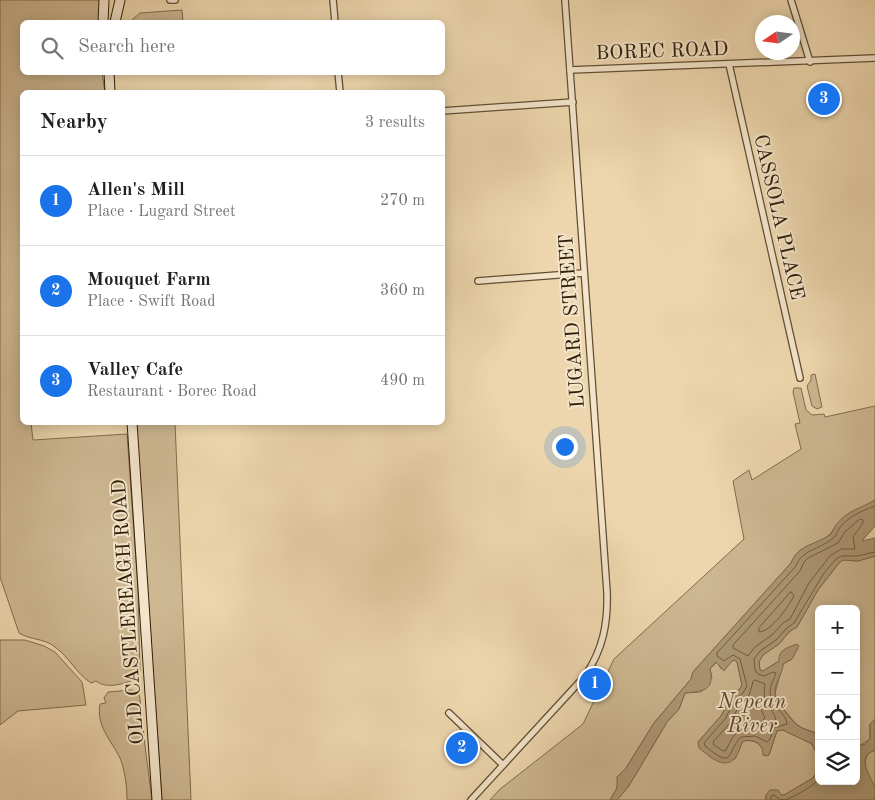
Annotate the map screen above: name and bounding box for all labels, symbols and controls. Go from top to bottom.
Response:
north arrow [755,15,800,60]
search box [20,20,445,75]
icon: search [38,34,66,62]
text: Search here [78,38,175,57]
street label: BOREC ROAD [595,40,729,64]
pin: 3 [808,80,840,118]
text: Nearby [40,112,108,133]
text: 3 results [365,115,425,131]
street label: CASSOLA PLACE [749,133,807,302]
text: Allen's Mill [87,181,185,200]
text: 1 [51,193,61,209]
text: 270 m [380,193,425,209]
text: Place · Lugard Street [87,204,235,220]
street label: LUGARD STREET [557,233,589,409]
text: Mouquet Farm [87,271,211,290]
text: 2 [51,283,61,299]
text: 360 m [380,283,425,299]
text: Place · Swift Road [87,294,216,310]
text: Valley Cafe [87,361,183,380]
text: 3 [51,373,61,389]
text: 490 m [380,373,425,389]
text: Restaurant · Borec Road [87,384,257,400]
your location [552,434,578,460]
street label: OLD CASTLEREAGH ROAD [110,478,148,745]
map controls [815,605,860,785]
button: + [815,605,860,650]
button: − [815,650,860,695]
pin: 1 [579,665,611,703]
water label: Nepean River [717,692,786,737]
button: locate [815,695,860,740]
pin: 2 [446,729,478,767]
button: layers [815,740,860,785]

